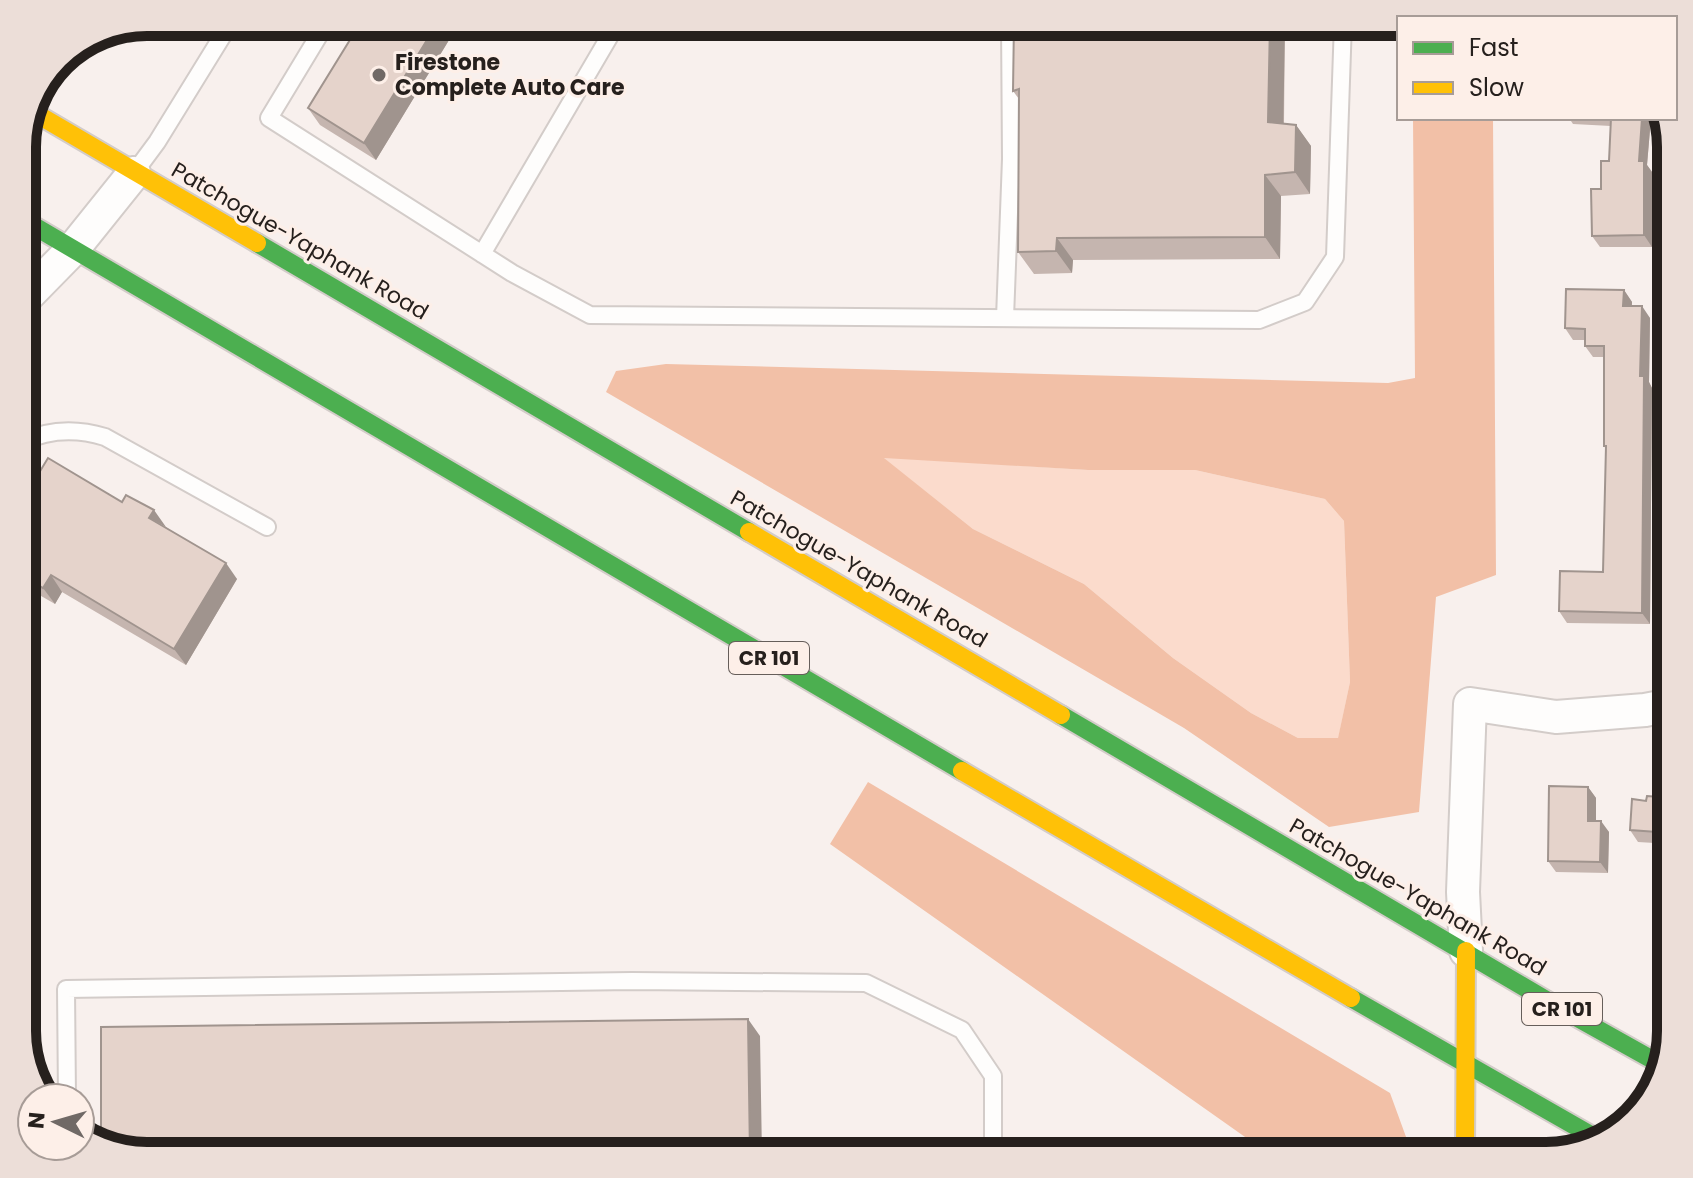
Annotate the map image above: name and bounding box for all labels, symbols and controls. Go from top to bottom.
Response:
legend [1397,16,1677,120]
text: Fast [1469,31,1519,64]
place label: Firestone Complete Auto Care [395,47,625,103]
marker: Firestone Complete Auto Care [370,66,388,84]
text: Slow [1469,71,1524,104]
street label: Patchogue-Yaphank Road [166,155,434,327]
street label: Patchogue-Yaphank Road [725,483,993,655]
road number: CR 101 [729,642,809,674]
street label: Patchogue-Yaphank Road [1284,811,1552,983]
road number: CR 101 [1522,993,1602,1025]
north arrow [16,1082,96,1162]
text: N [20,1111,53,1130]

